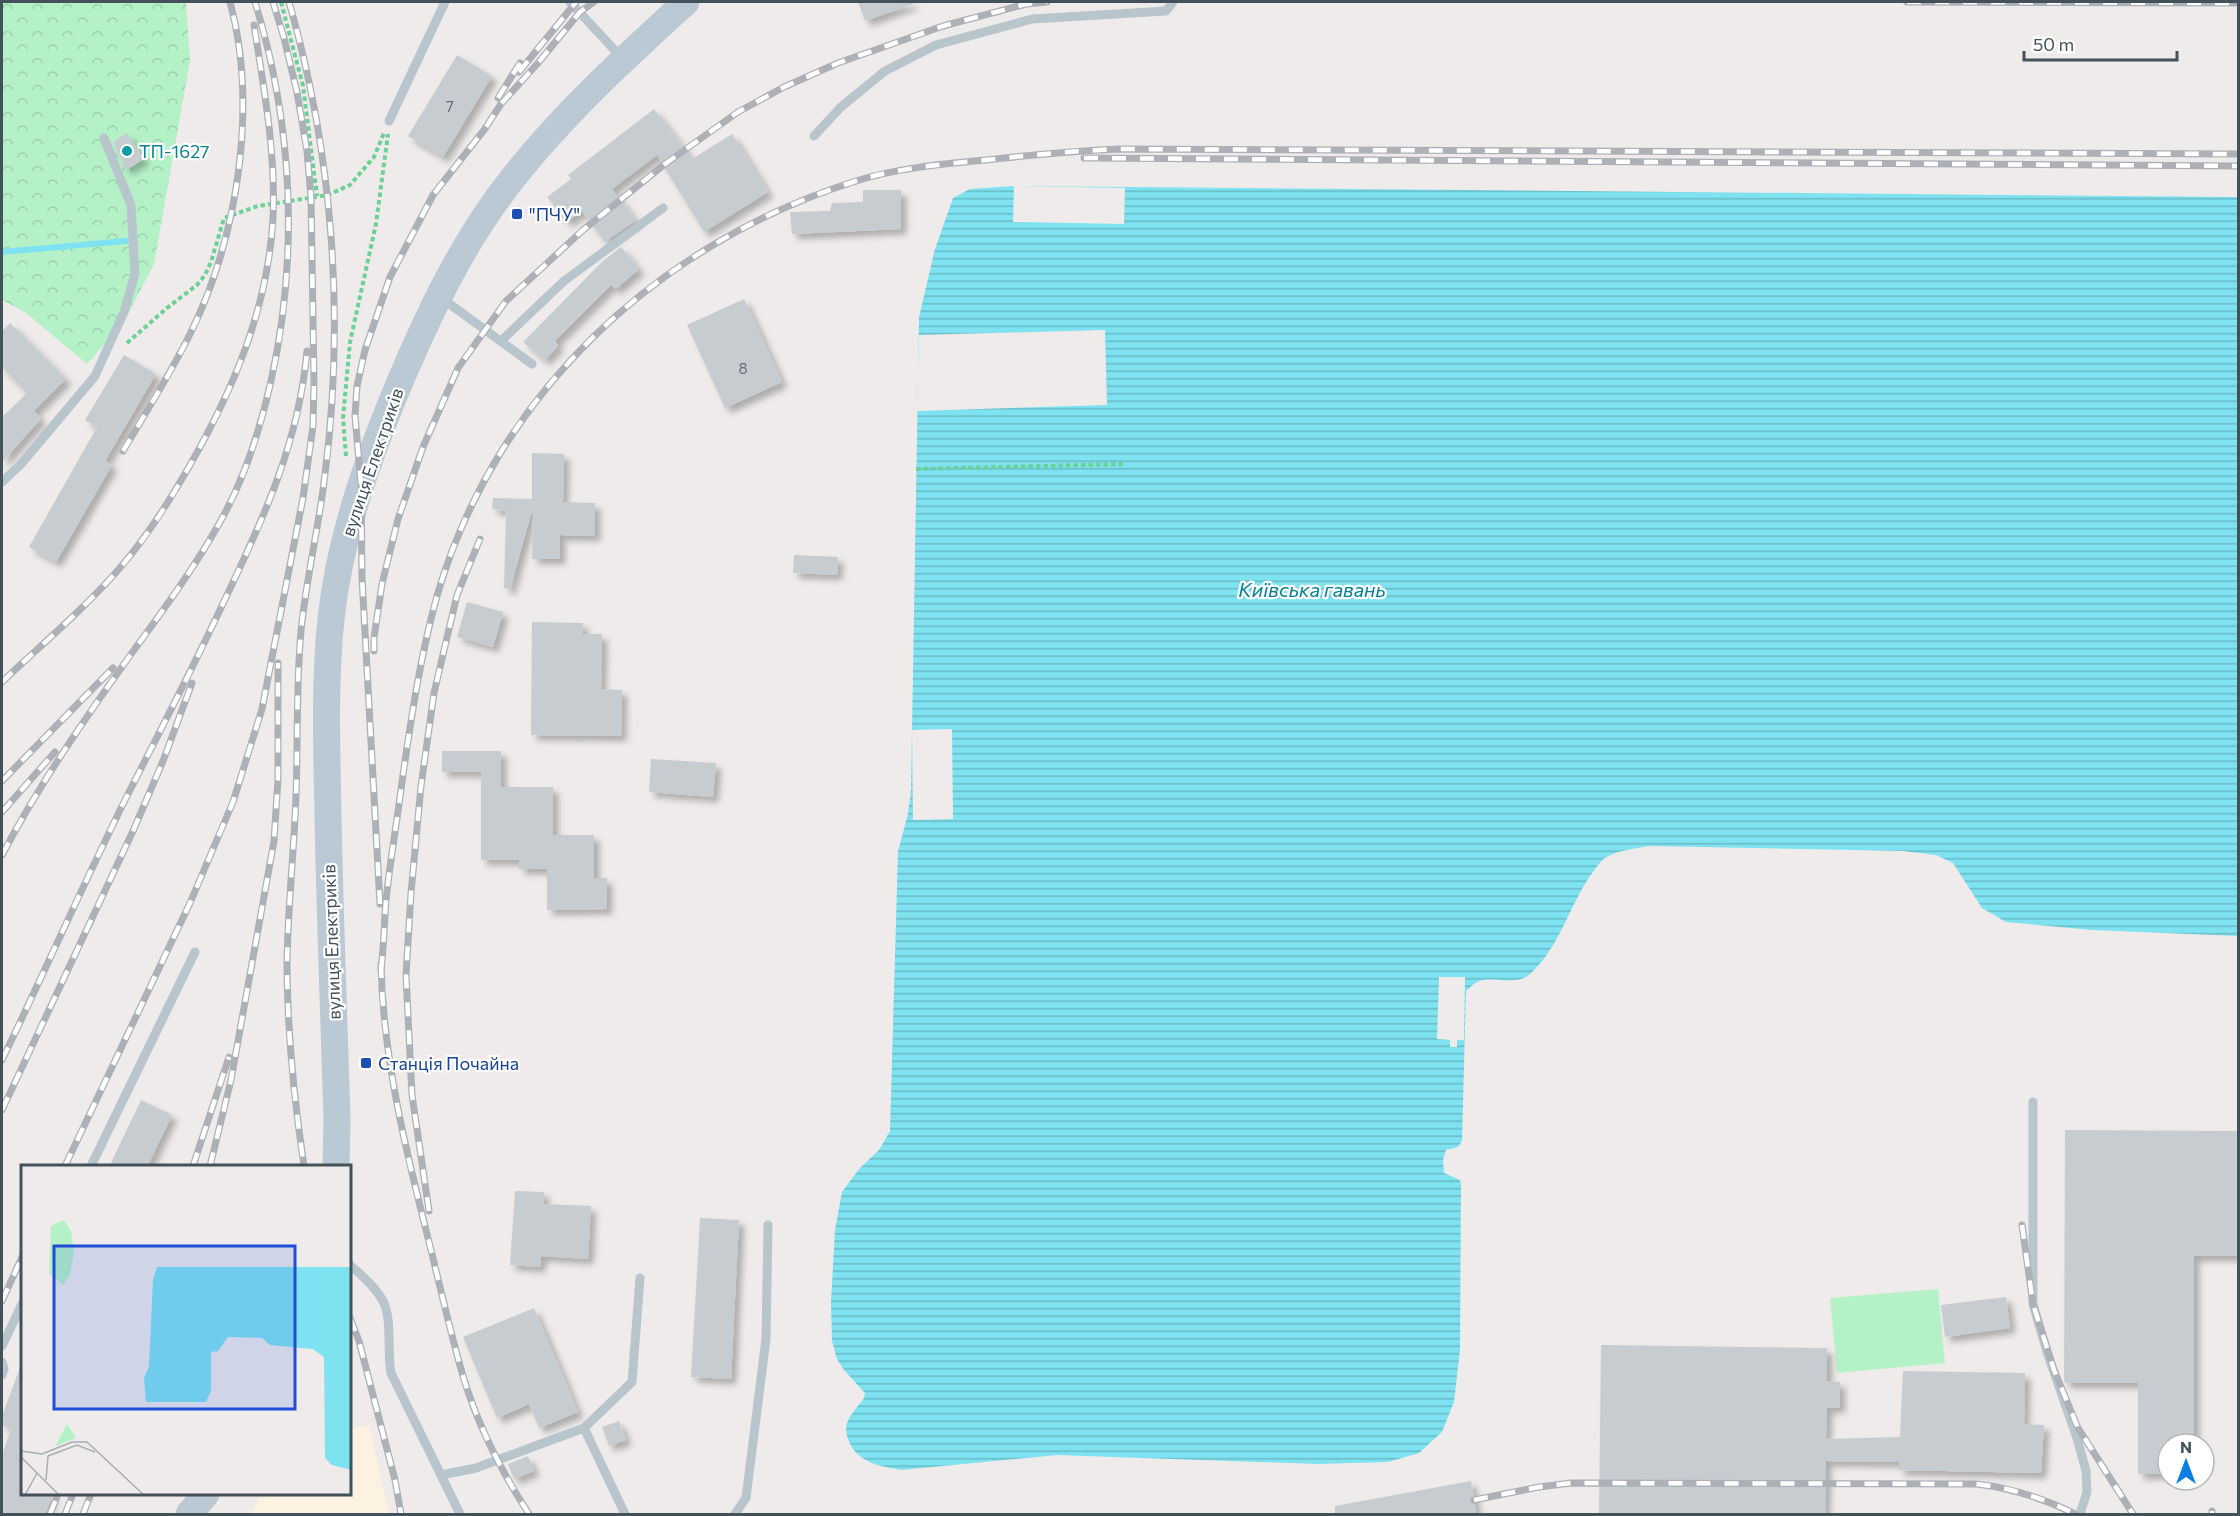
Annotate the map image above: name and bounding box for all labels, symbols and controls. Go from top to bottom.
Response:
scale bar [2024,24,2177,62]
text: 50 m [2033,33,2074,55]
house number: 7 [446,97,454,115]
place label: ТП-1627 [139,140,210,162]
marker: ТП-1627 [120,144,134,158]
place label: "ПЧУ" [529,203,580,225]
marker: "ПЧУ" [510,207,524,221]
house number: 8 [738,359,748,377]
street label: вулиця Електриків [336,385,408,539]
water label: Київська гавань [1238,577,1386,601]
street label: вулиця Електриків [317,864,345,1020]
place label: Станція Почайна [378,1052,519,1074]
marker: Станція Почайна [359,1056,373,1070]
inset map [21,1165,351,1495]
north arrow [2156,1432,2216,1492]
text: N [2180,1437,2192,1456]

